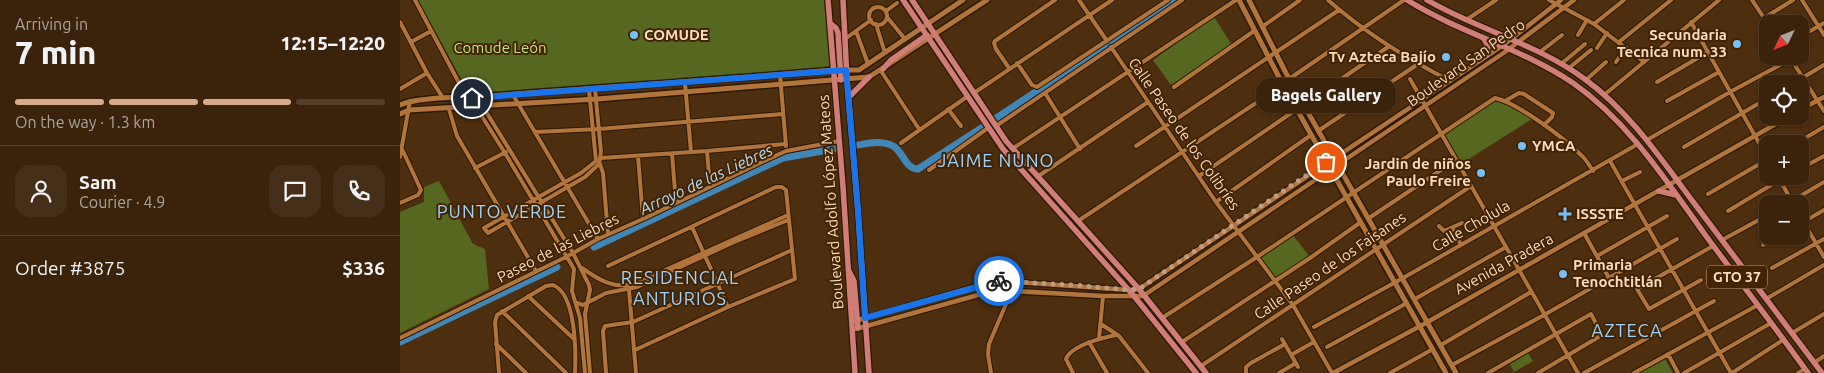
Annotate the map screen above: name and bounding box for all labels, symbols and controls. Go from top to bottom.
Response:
text: Arriving in [15,15,88,33]
north arrow [1759,15,1809,65]
map controls [1759,15,1809,245]
street label: Boulevard San Pedro [1404,16,1528,110]
place label: COMUDE [644,26,709,43]
place label: Secundaria Tecnica num. 33 [1617,26,1727,60]
marker: COMUDE [628,29,640,41]
text: 12:15–12:20 [280,32,385,54]
text: 7 min [15,34,96,70]
marker: Secundaria Tecnica num. 33 [1731,38,1743,50]
park label: Comude León [453,39,547,56]
place label: Tv Azteca Bajío [1329,48,1436,65]
marker: Tv Azteca Bajío [1440,51,1452,63]
street label: Calle Paseo de los Colibríes [1125,54,1243,213]
button: locate [1759,75,1809,125]
pin [451,77,493,119]
callout: Bagels Gallery [1256,77,1396,112]
icon: home [458,84,486,112]
text: Bagels Gallery [1271,86,1381,104]
street label: Boulevard Adolfo López Mateos [815,94,846,310]
text: On the way · 1.3 km [15,113,155,131]
button: + [1759,135,1809,185]
place label: YMCA [1532,137,1576,154]
water label: Arroyo de las Liebres [636,140,776,218]
marker: YMCA [1516,140,1528,152]
pin [1305,141,1347,183]
icon: bag [1312,148,1340,176]
district label: JAIME NUNO [938,150,1054,170]
place label: Jardin de niños Paulo Freire [1365,155,1471,189]
button: person [15,165,67,217]
button: chat [269,165,321,217]
button: phone [333,165,385,217]
marker: Jardin de niños Paulo Freire [1475,167,1487,179]
text: Sam [79,171,117,193]
text: Courier · 4.9 [79,193,165,211]
button: − [1759,195,1809,245]
street label: Calle Cholula [1429,196,1513,255]
district label: PUNTO VERDE [437,201,567,221]
place label: ISSSTE [1576,205,1624,222]
marker: ISSSTE [1558,207,1572,221]
street label: Calle Paseo de los Faisanes [1251,208,1409,323]
street label: Paseo de las Liebres [494,209,622,286]
street label: Avenida Pradera [1452,229,1556,298]
courier [974,256,1024,306]
place label: Primaria Tenochtitlán [1573,256,1662,290]
text: Order #3875 [15,257,125,279]
text: $336 [342,257,385,279]
road number: GTO 37 [1707,266,1767,288]
district label: RESIDENCIAL ANTURIOS [621,267,739,308]
icon: bike [985,267,1013,295]
marker: Primaria Tenochtitlán [1557,268,1569,280]
district label: AZTECA [1591,320,1663,340]

